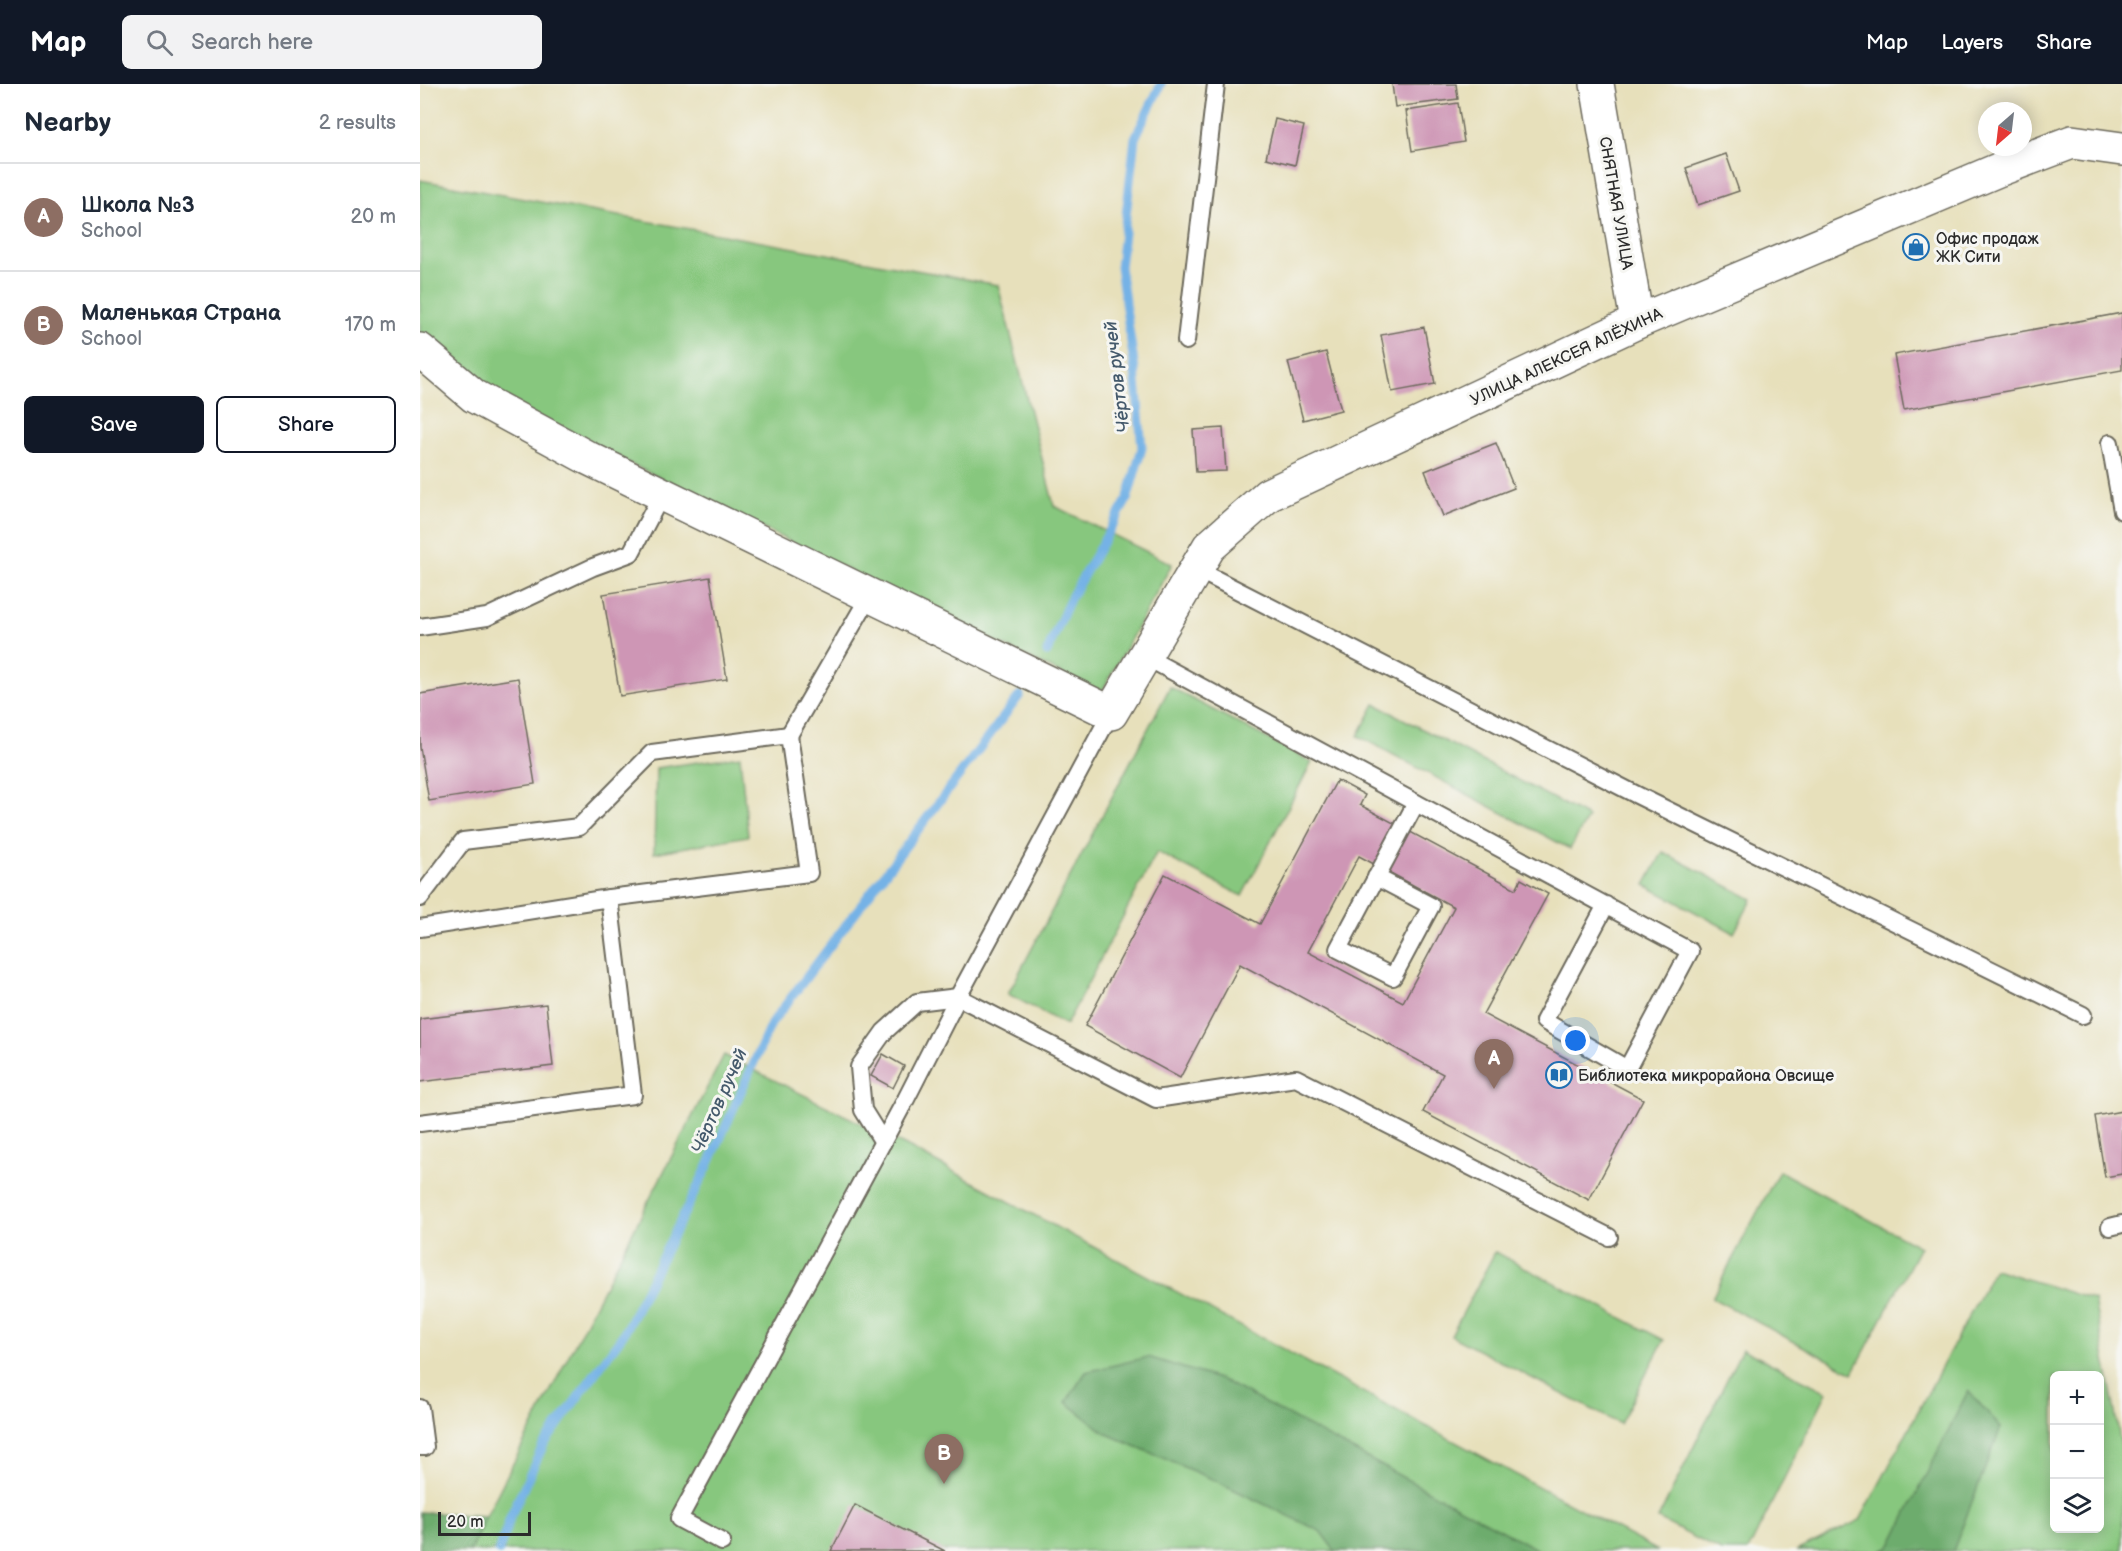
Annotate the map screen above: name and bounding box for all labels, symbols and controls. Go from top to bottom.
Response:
search box [122,15,542,69]
text: Map [30,26,86,59]
icon: search [143,26,176,59]
text: Search here [191,29,313,56]
text: Map [1866,30,1908,55]
text: Layers [1941,30,2003,55]
text: Share [2036,30,2092,55]
north arrow [1978,102,2032,156]
text: Nearby [24,108,111,139]
text: 2 results [319,111,396,135]
street label: СНЯТНАЯ УЛИЦА [1594,135,1637,272]
text: Школа №3 [81,192,195,219]
text: A [37,205,50,229]
text: 20 m [351,205,396,229]
text: School [81,219,142,243]
place label: Офис продаж ЖК Сити [1936,230,2039,267]
shop icon: Офис продаж ЖК Сити [1901,232,1931,262]
text: Маленькая Страна [81,300,281,327]
street label: УЛИЦА АЛЕКСЕЯ АЛЁХИНА [1467,303,1666,410]
text: B [36,313,51,337]
text: 170 m [345,313,396,337]
water label: Чёртов ручей [1100,320,1135,434]
text: School [81,327,142,351]
button: Save [24,396,204,453]
button: Share [216,396,396,453]
your location [1561,1026,1590,1055]
pin: A [1474,1040,1514,1089]
water label: Чёртов ручей [687,1046,752,1157]
library icon: Библиотека микрорайона Овсище [1544,1060,1574,1090]
place label: Библиотека микрорайона Овсище [1578,1067,1834,1086]
map controls [2050,1371,2104,1533]
button: + [2050,1371,2104,1425]
button: − [2050,1425,2104,1479]
pin: B [924,1434,964,1484]
button: layers [2050,1479,2104,1533]
scale bar [438,1509,531,1536]
text: 20 m [447,1513,483,1532]

